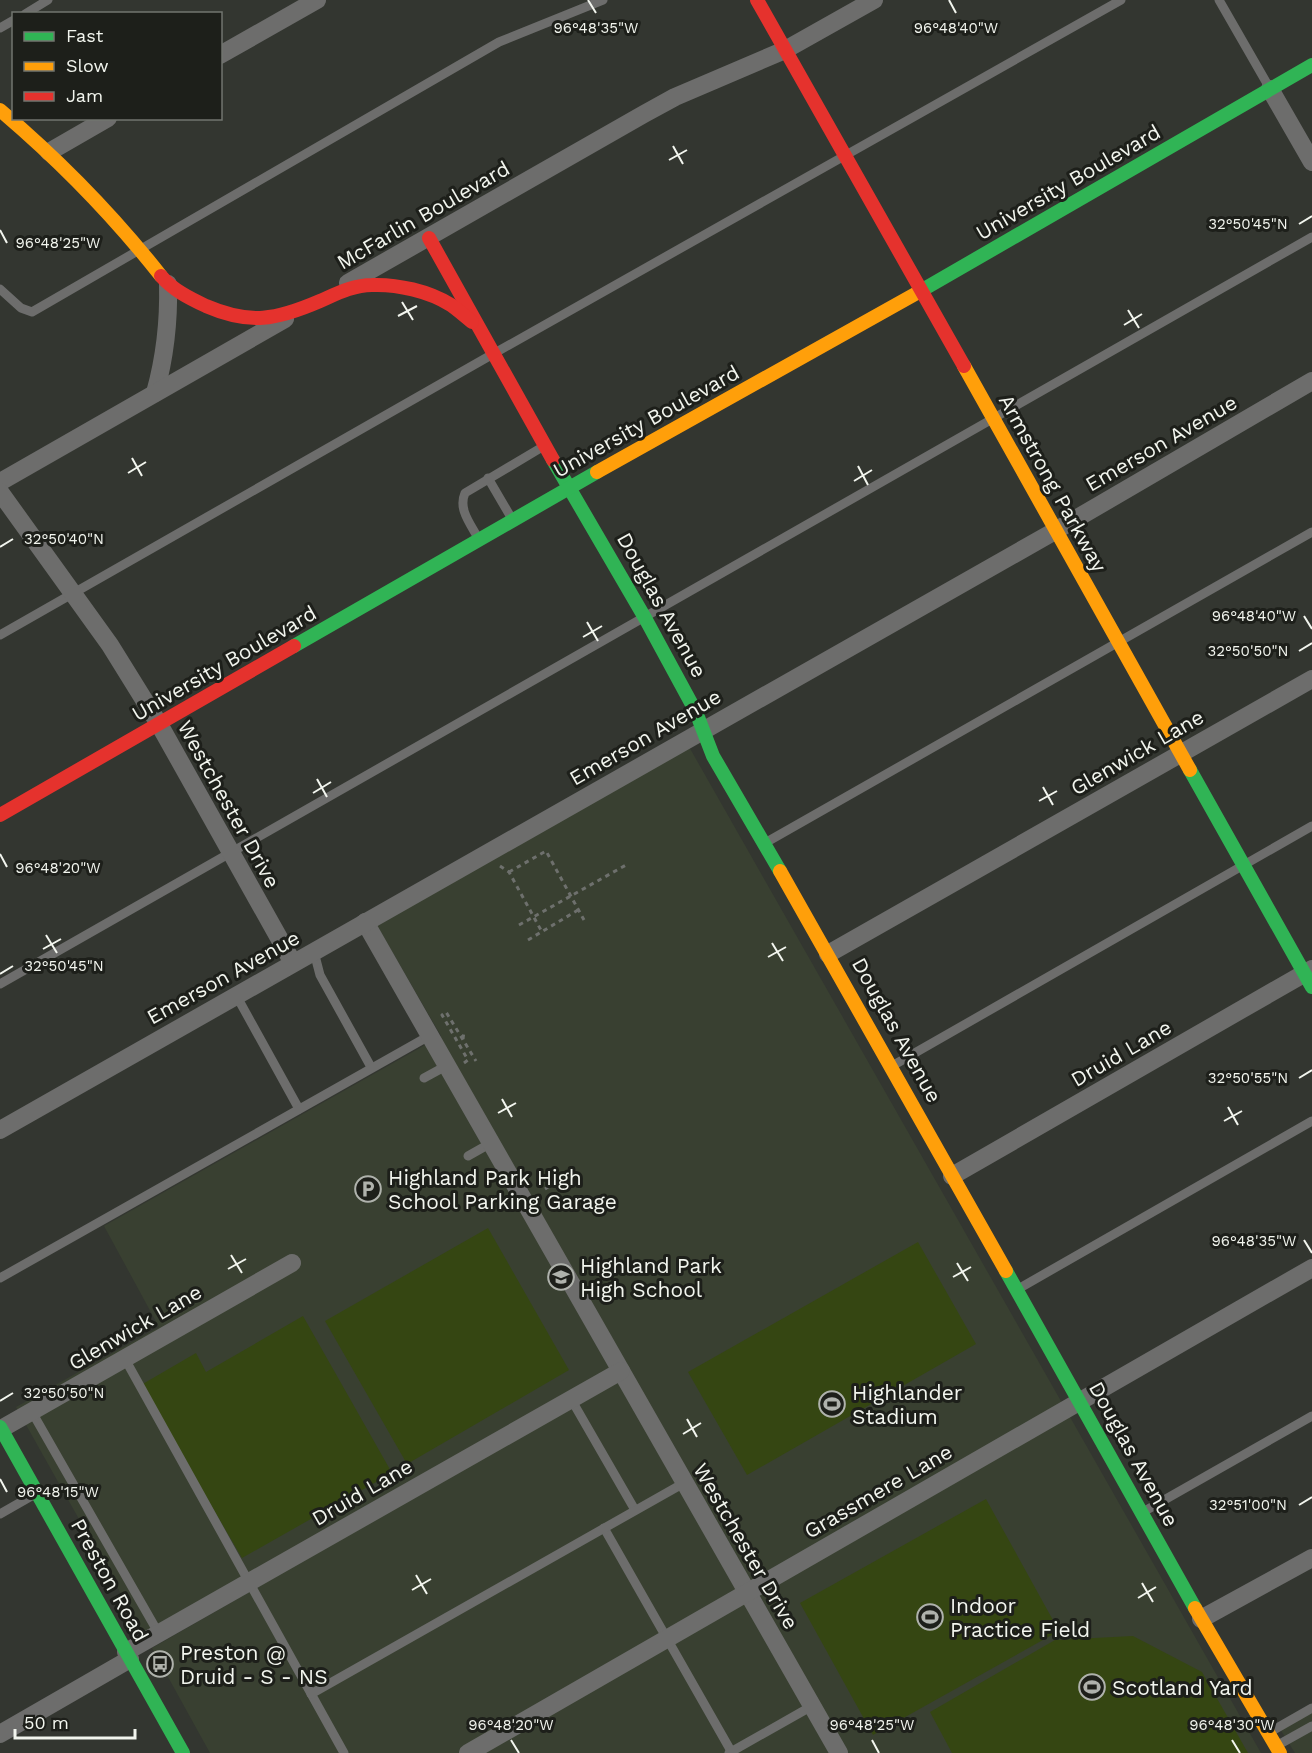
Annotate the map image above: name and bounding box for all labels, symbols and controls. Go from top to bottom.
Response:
legend [12,12,222,120]
text: 96°48'35"W [554,19,638,37]
text: 96°48'40"W [914,19,998,37]
text: Fast [66,25,104,46]
text: Slow [66,55,109,76]
text: Jam [66,85,103,106]
street label: University Boulevard [971,119,1165,245]
street label: McFarlin Boulevard [332,155,514,275]
text: 32°50'45"N [1208,215,1288,233]
text: 96°48'25"W [16,234,100,252]
street label: University Boulevard [549,359,743,483]
street label: Emerson Avenue [1081,389,1241,497]
street label: Armstrong Parkway [994,390,1112,576]
street label: Douglas Avenue [612,528,712,682]
text: 32°50'40"N [24,530,104,548]
street label: University Boulevard [127,600,321,726]
text: 96°48'40"W [1212,607,1296,625]
text: 32°50'50"N [1207,642,1289,660]
street label: Emerson Avenue [565,683,725,791]
street label: Glenwick Lane [1066,704,1208,800]
street label: Westchester Drive [173,716,285,892]
text: 96°48'20"W [15,859,101,877]
street label: Emerson Avenue [142,925,304,1029]
street label: Douglas Avenue [847,953,947,1107]
text: 32°50'45"N [24,957,104,975]
street label: Druid Lane [1066,1014,1176,1092]
text: 32°50'55"N [1208,1069,1288,1087]
place label: Highland Park High School Parking Garage [388,1165,617,1214]
parking icon: Highland Park High School Parking Garage [353,1174,383,1204]
text: 96°48'35"W [1212,1232,1296,1250]
place label: Highland Park High School [580,1253,722,1302]
school or university icon: Highland Park High School [546,1262,576,1292]
street label: Glenwick Lane [64,1279,206,1375]
street label: Douglas Avenue [1084,1377,1184,1531]
place label: Highlander Stadium [852,1380,963,1429]
text: 32°50'50"N [23,1384,105,1402]
sports icon: Highlander Stadium [817,1389,847,1419]
street label: Grassmere Lane [800,1438,956,1544]
street label: Druid Lane [307,1453,417,1531]
street label: Westchester Drive [688,1458,804,1634]
text: 96°48'15"W [17,1483,99,1501]
text: 32°51'00"N [1209,1496,1287,1514]
street label: Preston Road [66,1514,154,1646]
place label: Indoor Practice Field [950,1593,1090,1642]
sports icon: Indoor Practice Field [915,1602,945,1632]
place label: Preston @ Druid - S - NS [180,1640,328,1689]
bus stop icon: Preston @ Druid - S - NS [145,1649,175,1679]
sports icon: Scotland Yard [1077,1672,1107,1702]
place label: Scotland Yard [1112,1675,1253,1700]
scale bar [15,1702,135,1740]
text: 50 m [24,1712,69,1733]
text: 96°48'20"W [468,1716,554,1734]
text: 96°48'25"W [830,1716,914,1734]
text: 96°48'30"W [1189,1716,1275,1734]

